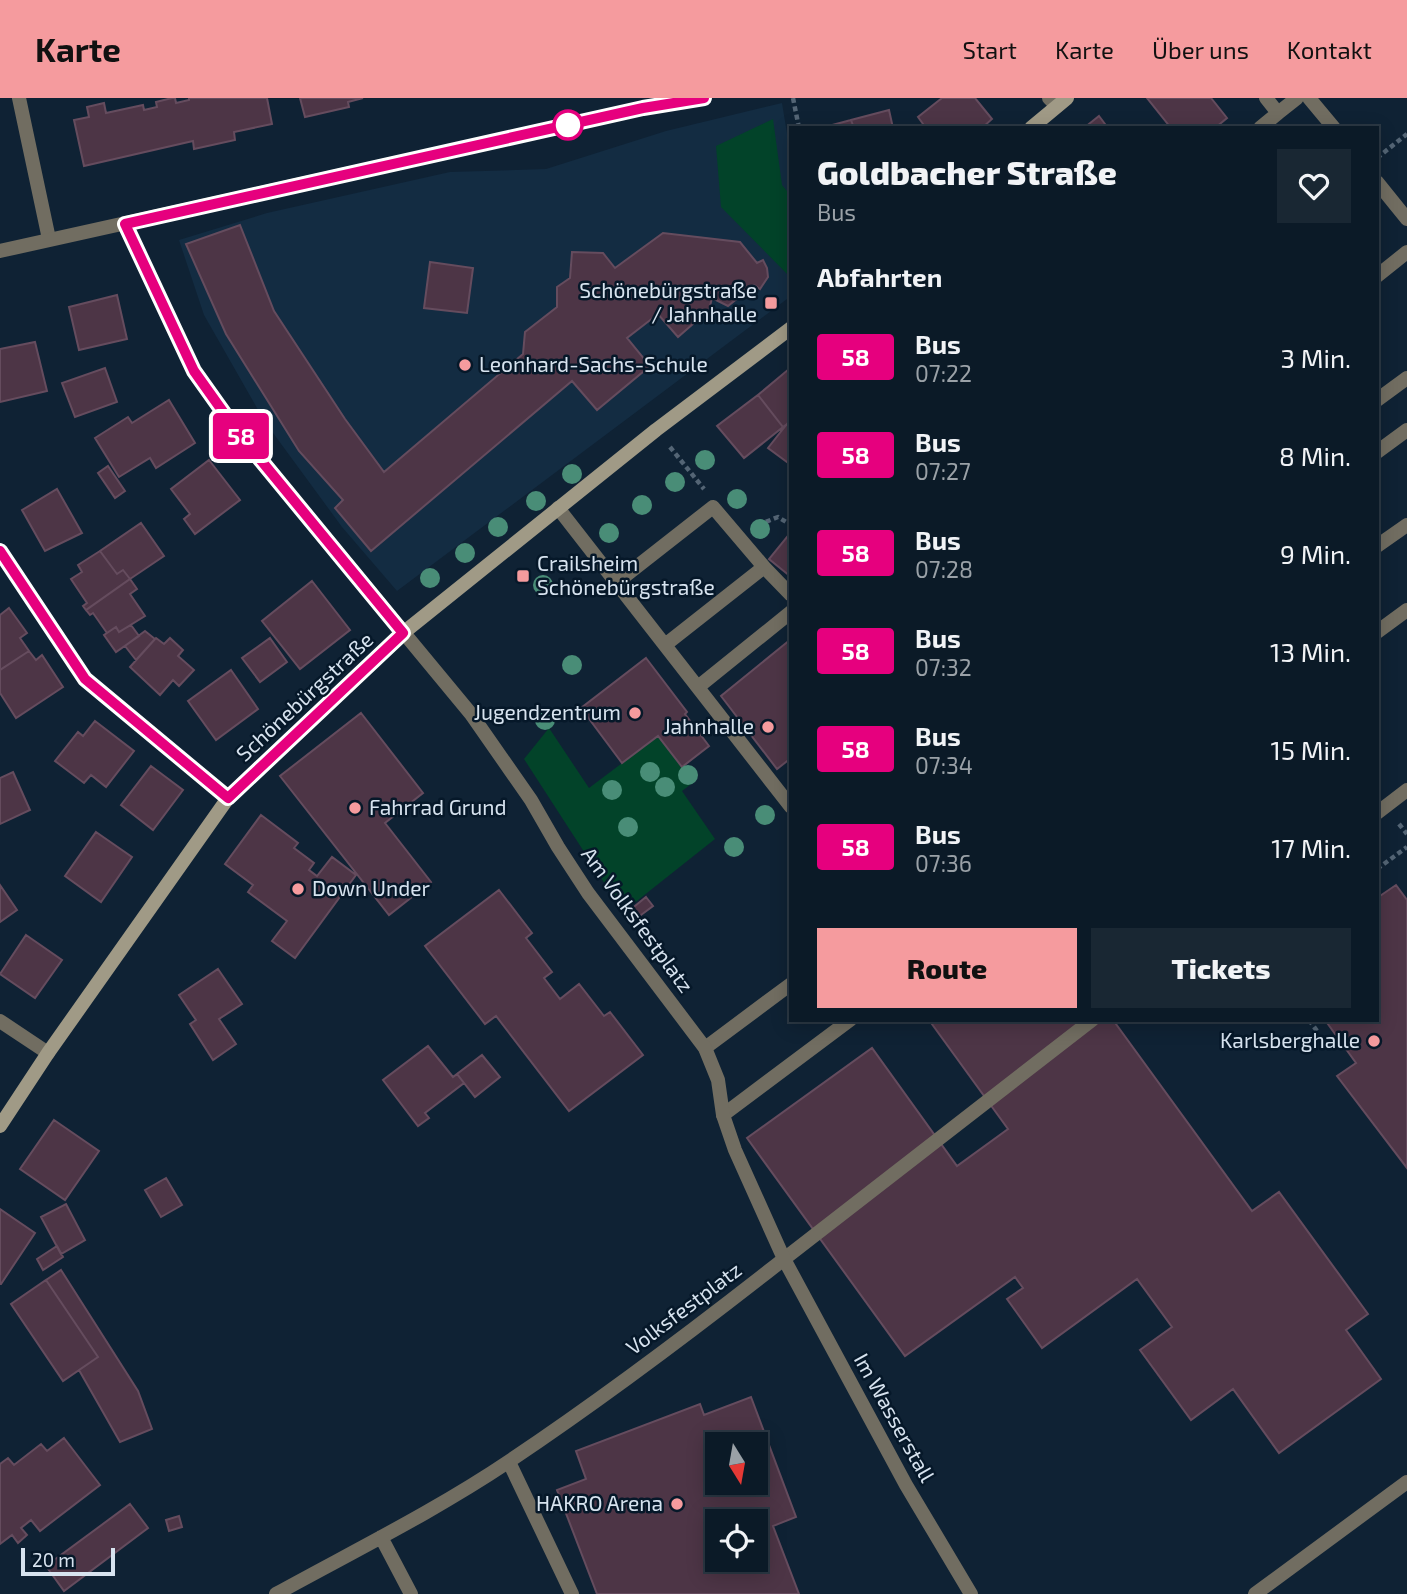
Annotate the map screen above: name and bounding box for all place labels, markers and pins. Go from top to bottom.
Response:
unlabelled marker [553,110,583,140]
place label: Schönebürgstraße / Jahnhalle [579,277,757,326]
marker: Schönebürgstraße / Jahnhalle [763,295,779,311]
place label: Leonhard-Sachs-Schule [479,351,708,376]
marker: Leonhard-Sachs-Schule [457,357,473,373]
place label: Crailsheim Schönebürgstraße [537,550,715,599]
marker: Crailsheim Schönebürgstraße [515,568,531,584]
place label: Jugendzentrum [474,699,621,724]
marker: Jugendzentrum [627,705,643,721]
place label: Jahnhalle [663,713,754,738]
marker: Jahnhalle [760,719,776,735]
place label: Fahrrad Grund [369,794,506,819]
marker: Fahrrad Grund [347,800,363,816]
place label: Down Under [312,875,430,900]
marker: Down Under [290,881,306,897]
place label: Karlsberghalle [1220,1027,1360,1052]
marker: Karlsberghalle [1366,1033,1382,1049]
place label: HAKRO Arena [536,1490,663,1515]
marker: HAKRO Arena [669,1496,685,1512]

